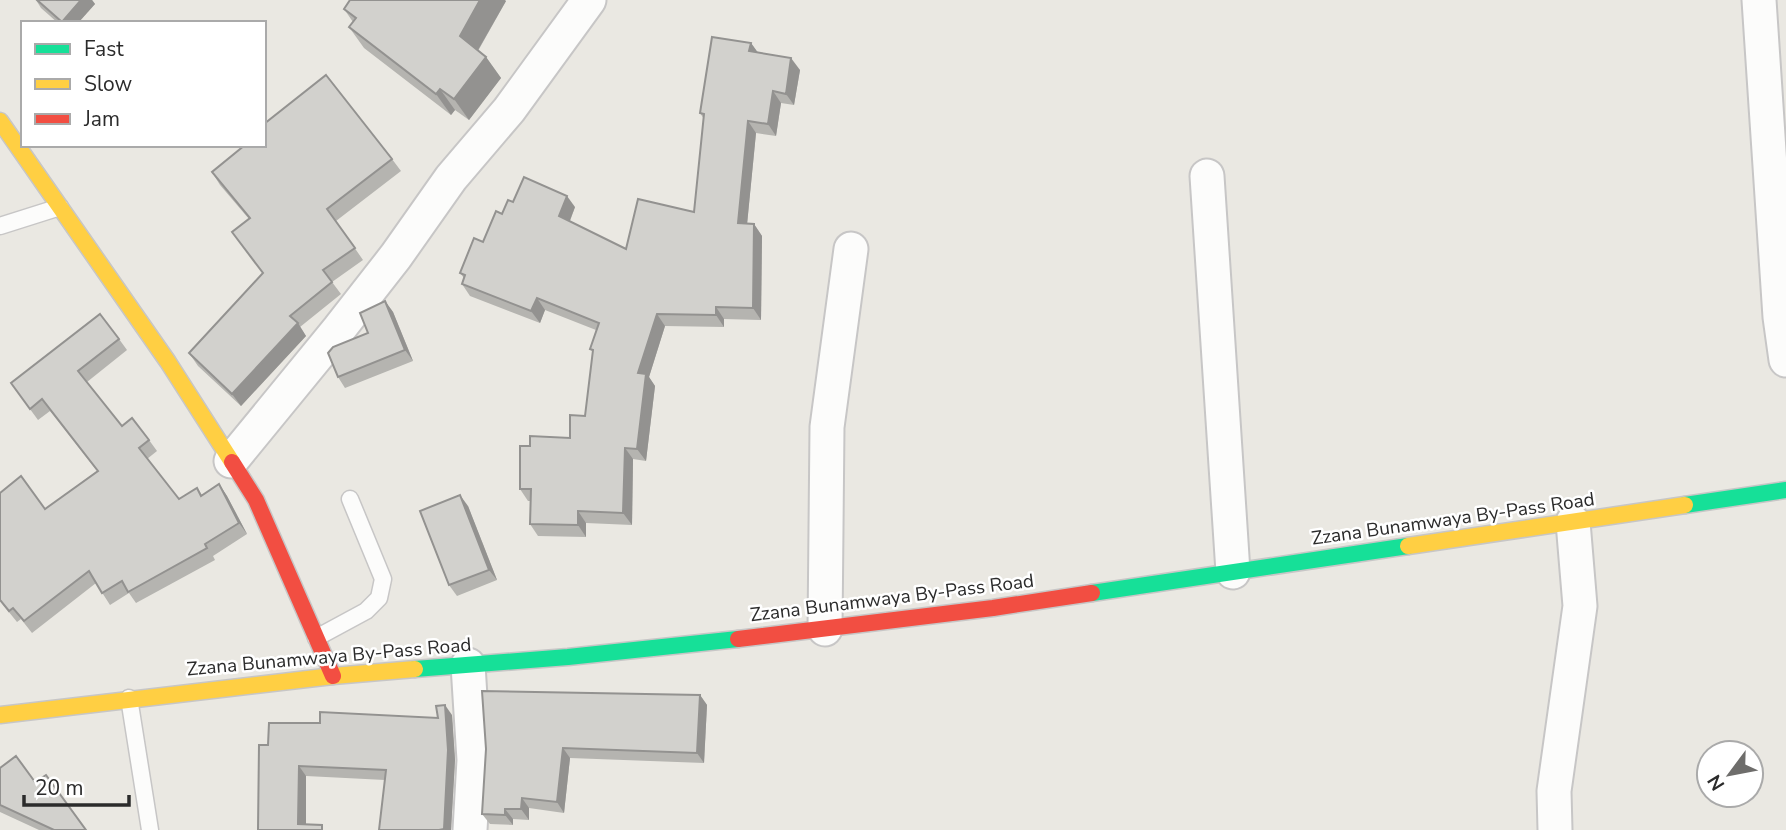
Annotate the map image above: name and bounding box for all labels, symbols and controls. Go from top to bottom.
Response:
legend [21,21,266,147]
text: Fast [84,35,124,63]
text: Slow [84,70,133,98]
text: Jam [83,105,120,133]
street label: Zzana Bunamwaya By-Pass Road [1310,486,1596,552]
street label: Zzana Bunamwaya By-Pass Road [749,568,1035,628]
street label: Zzana Bunamwaya By-Pass Road [186,632,472,682]
north arrow [1695,739,1765,809]
scale bar [24,764,130,808]
text: N [1702,770,1731,795]
text: 20 m [35,774,84,802]

